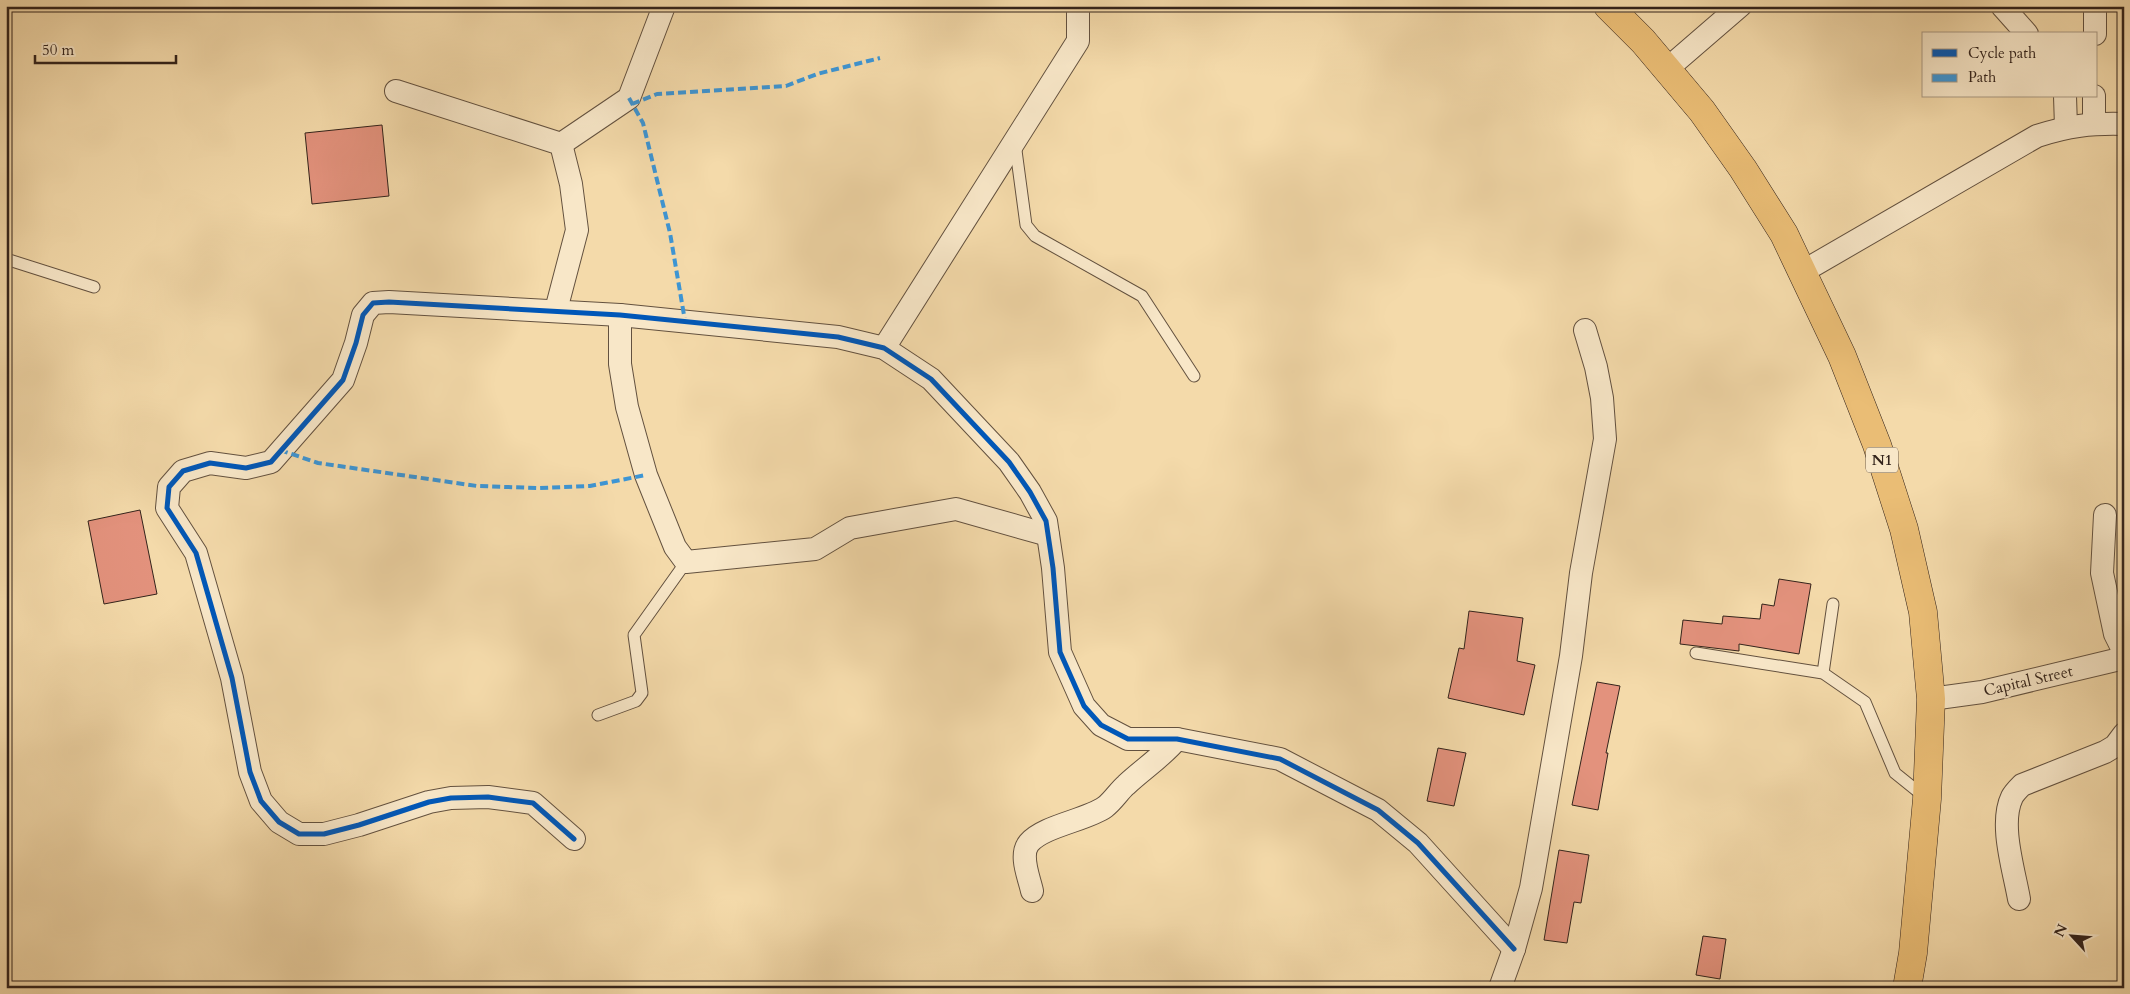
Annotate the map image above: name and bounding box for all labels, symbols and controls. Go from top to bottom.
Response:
scale bar [35,32,176,64]
legend [1922,32,2098,98]
text: 50 m [42,40,74,60]
text: Cycle path [1968,43,2037,63]
text: Path [1968,67,1997,87]
road number: N1 [1866,448,1898,472]
street label: Capital Street [1981,660,2075,702]
north arrow [2048,912,2098,962]
text: N [2050,921,2072,940]

